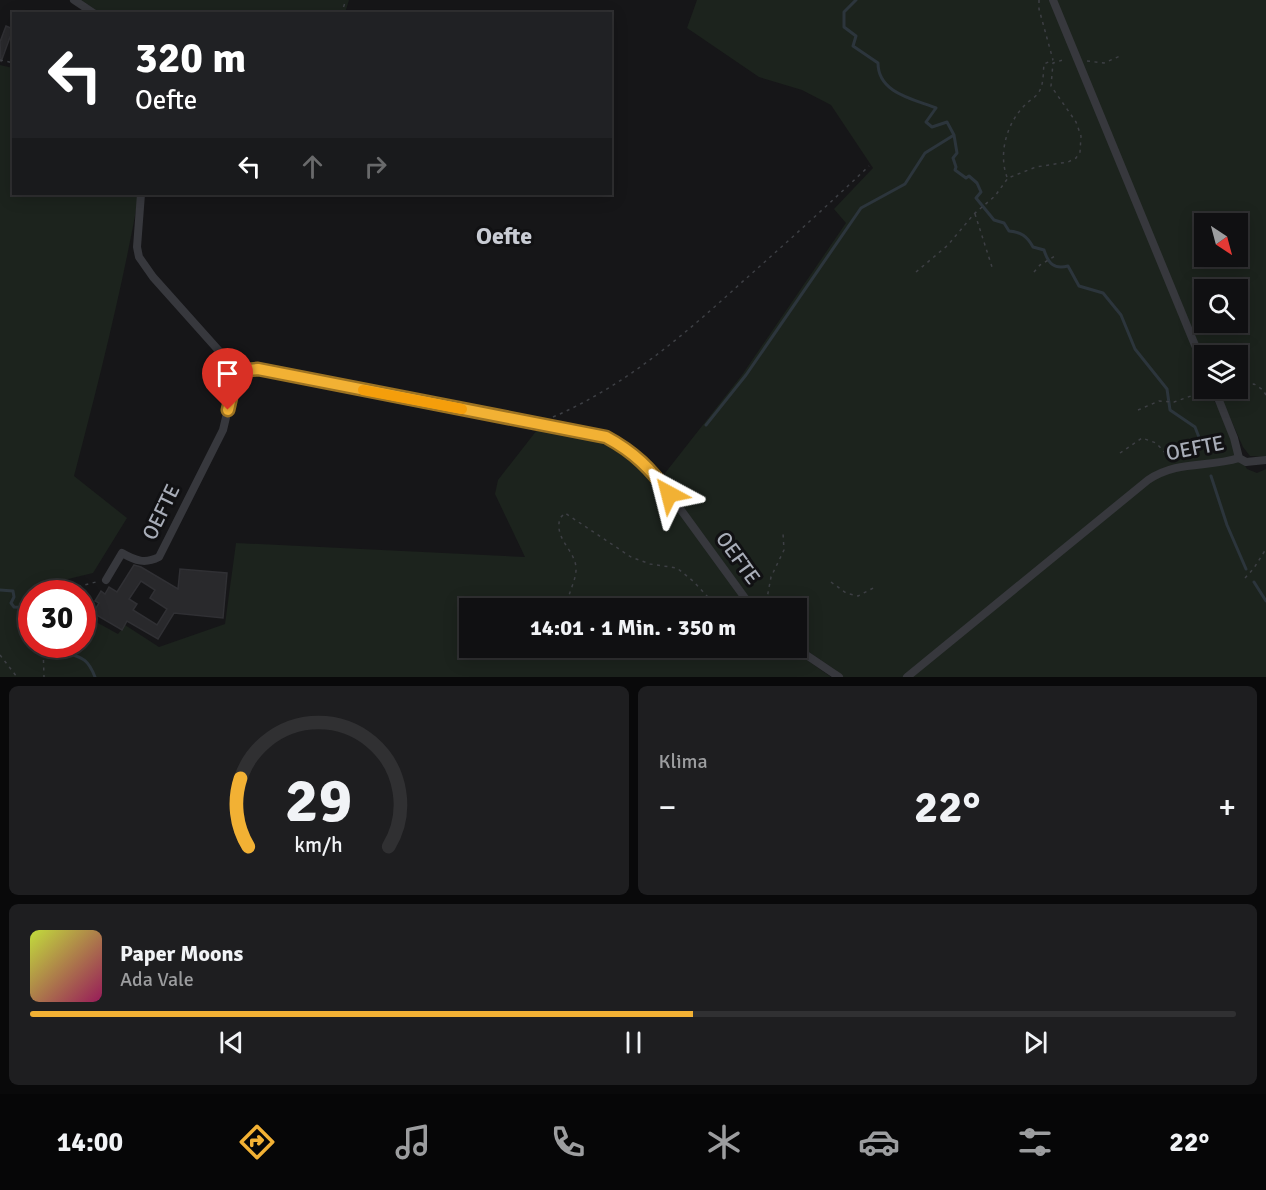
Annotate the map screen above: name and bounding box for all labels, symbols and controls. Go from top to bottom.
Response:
text: 320 m [135,33,246,84]
icon: left [36,36,114,114]
text: Oefte [135,84,197,117]
icon: left [233,150,266,183]
icon: ahead [296,150,329,183]
icon: right [359,150,392,183]
north arrow [1194,213,1248,267]
map controls [1194,213,1248,399]
district label: Oefte [476,221,532,251]
button: search [1194,279,1248,333]
button: layers [1194,345,1248,399]
pin [202,348,253,410]
icon: arrive [211,357,244,390]
street label: OEFTE [1164,430,1226,466]
position arrow [637,462,701,526]
street label: OEFTE [136,480,186,544]
street label: OEFTE [710,527,766,589]
speed limit sign: 30 [18,580,96,658]
text: 14:01 · 1 Min. · 350 m [530,614,736,641]
text: Klima [659,749,708,774]
text: 29 [285,762,352,839]
text: 22° [914,780,981,835]
text: − [659,787,676,828]
text: + [1218,787,1236,828]
text: km/h [294,833,343,859]
text: Paper Moons [120,940,243,967]
text: Ada Vale [120,967,194,992]
icon: previous [215,1026,248,1059]
icon: pause [617,1026,650,1059]
icon: next [1019,1026,1052,1059]
icon: directions [236,1121,278,1163]
icon: music [392,1121,434,1163]
icon: phone [547,1121,589,1163]
icon: climate [703,1121,745,1163]
icon: car [858,1121,900,1163]
icon: filters [1014,1121,1056,1163]
text: 14:00 [57,1126,123,1159]
text: 22° [1169,1126,1209,1159]

